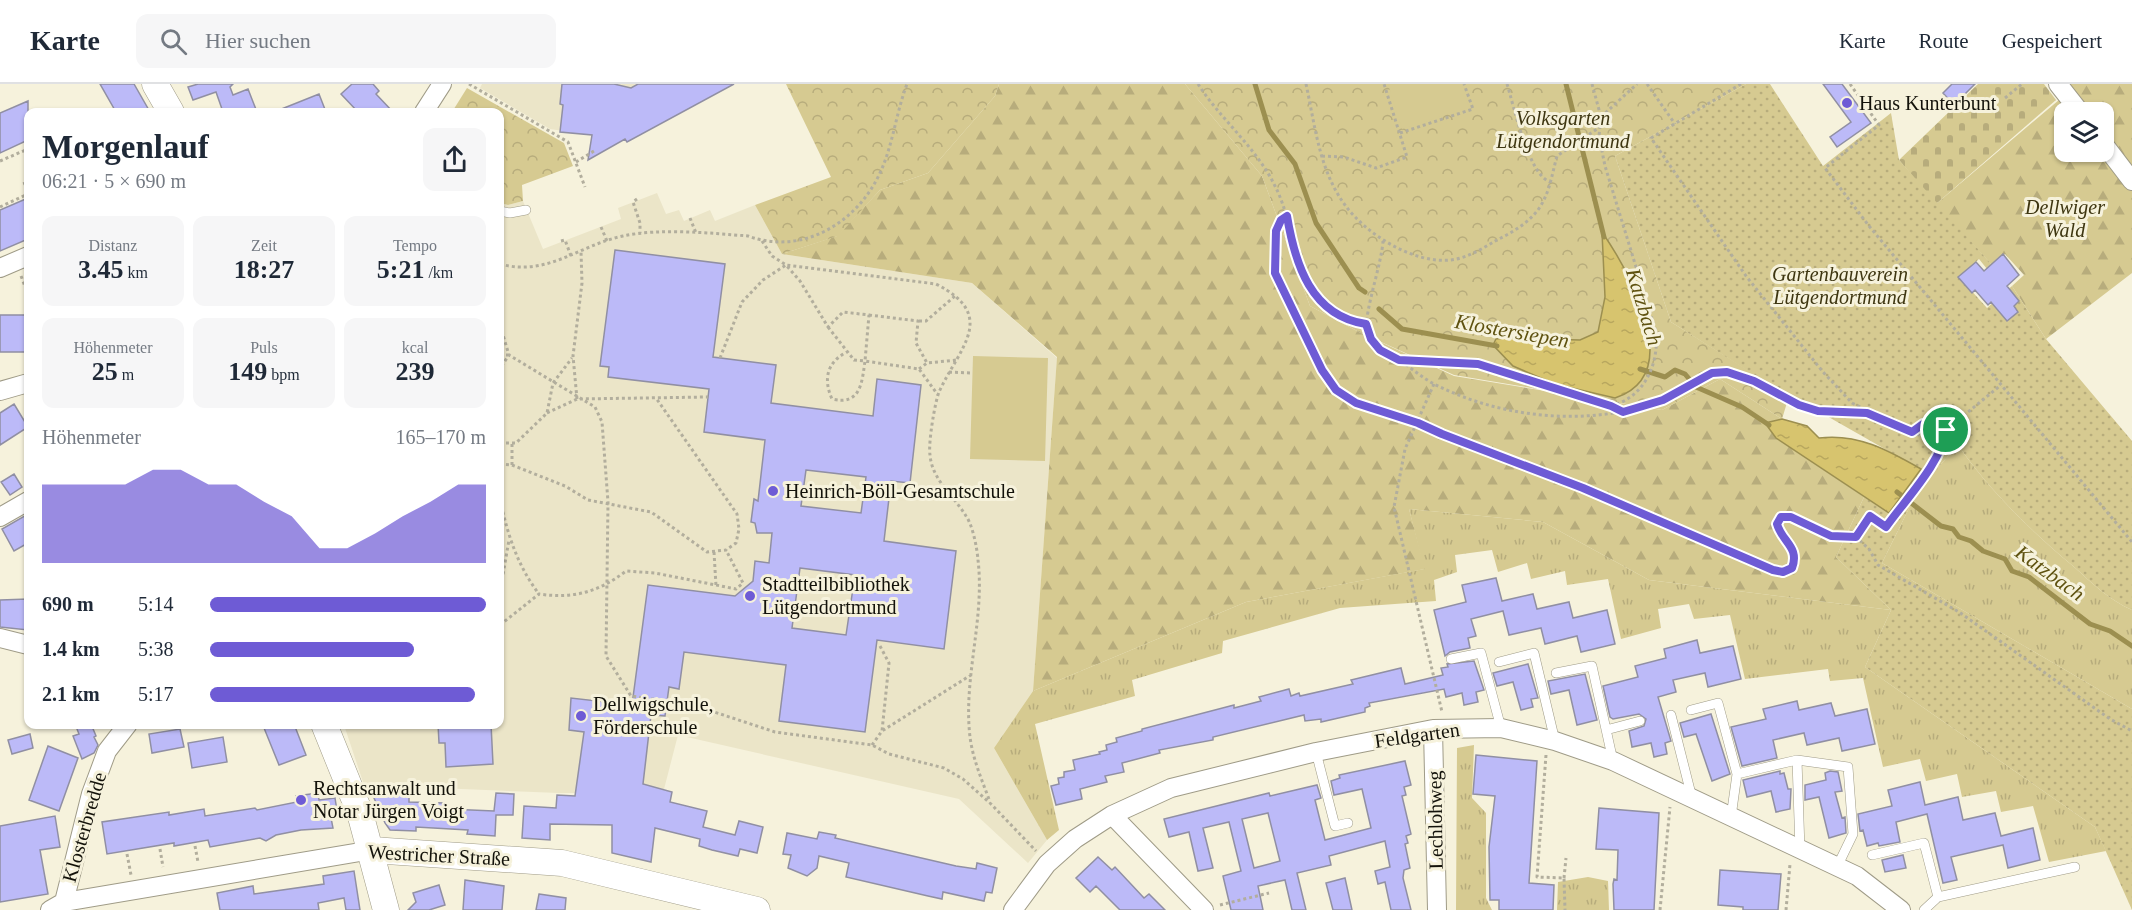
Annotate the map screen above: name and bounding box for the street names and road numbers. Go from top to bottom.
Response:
street label: Feldgarten [1373,718,1461,753]
street label: Klosterbredde [58,769,110,884]
street label: Lechlohweg [1423,770,1448,870]
street label: Westricher Straße [367,840,511,870]

